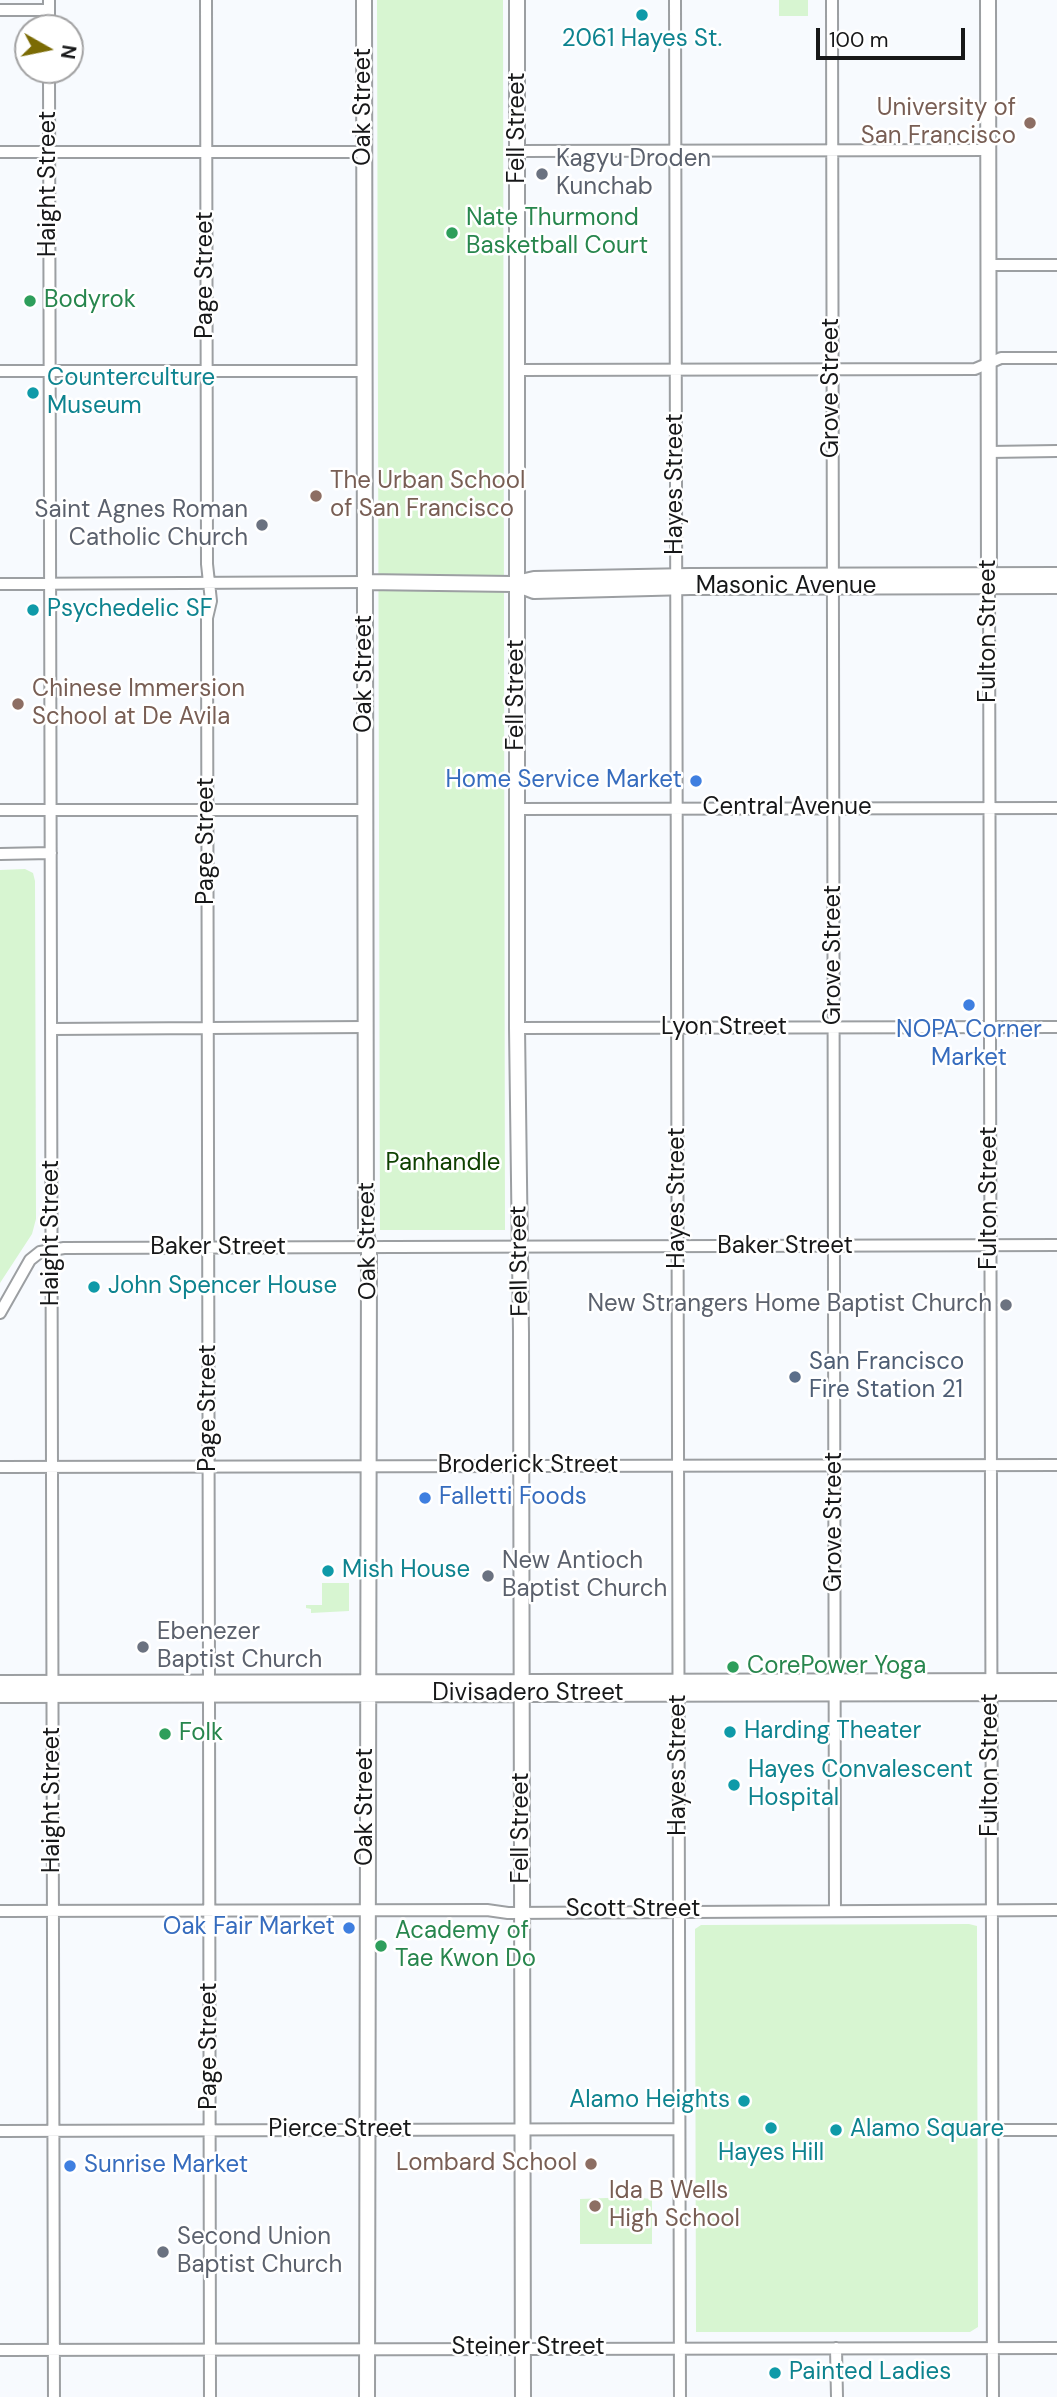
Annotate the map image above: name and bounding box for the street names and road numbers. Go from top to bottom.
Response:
street label: Oak Street [350,48,378,166]
street label: Fell Street [504,72,532,184]
street label: Haight Street [35,111,63,257]
street label: Page Street [192,211,220,339]
street label: Grove Street [818,318,846,458]
street label: Hayes Street [662,413,690,555]
street label: Fulton Street [975,559,1003,703]
street label: Masonic Avenue [696,573,876,601]
street label: Oak Street [351,615,379,733]
street label: Fell Street [503,639,531,751]
street label: Page Street [193,777,221,905]
street label: Central Avenue [702,794,872,822]
street label: Grove Street [820,885,848,1025]
street label: Lyon Street [661,1014,787,1042]
street label: Fulton Street [976,1126,1004,1270]
street label: Hayes Street [664,1127,692,1269]
street label: Haight Street [38,1160,66,1306]
street label: Oak Street [353,1182,383,1300]
street label: Fell Street [505,1205,535,1317]
street label: Baker Street [717,1233,853,1261]
street label: Baker Street [150,1234,286,1262]
street label: Page Street [195,1344,223,1472]
street label: Broderick Street [438,1452,618,1480]
street label: Grove Street [821,1452,849,1592]
street label: Divisadero Street [432,1680,624,1708]
street label: Fulton Street [977,1693,1005,1837]
street label: Hayes Street [665,1694,693,1836]
street label: Haight Street [39,1727,67,1873]
street label: Oak Street [352,1748,380,1866]
street label: Fell Street [508,1772,536,1884]
street label: Scott Street [566,1896,700,1924]
street label: Page Street [196,1982,224,2110]
street label: Pierce Street [268,2116,412,2144]
street label: Steiner Street [451,2334,605,2362]

